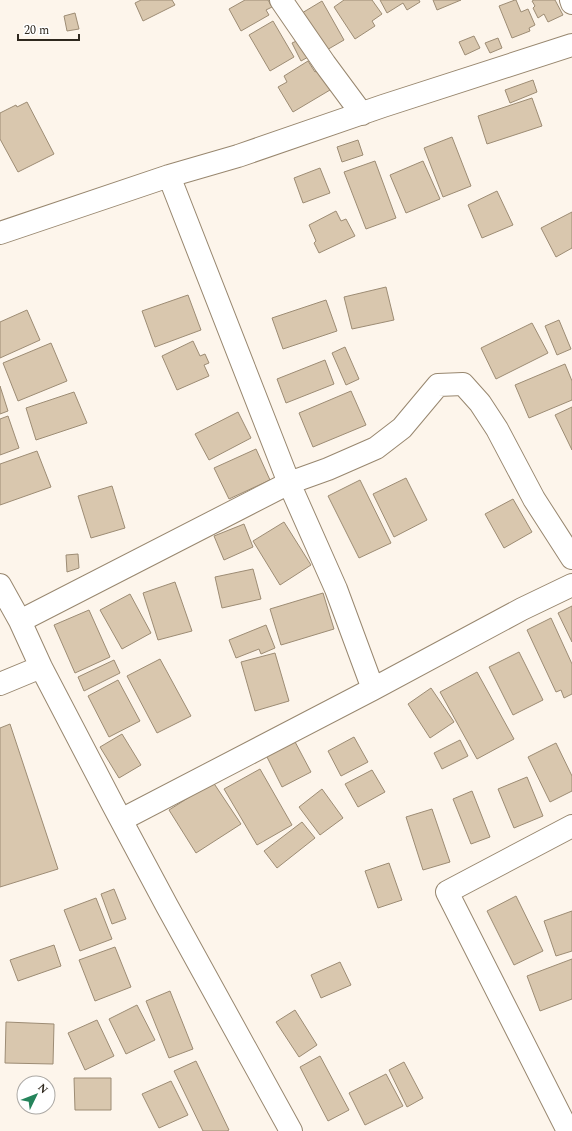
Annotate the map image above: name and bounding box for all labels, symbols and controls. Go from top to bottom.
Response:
scale bar [18,16,79,42]
text: 20 m [24,21,49,40]
north arrow [16,1075,56,1115]
text: N [34,1079,52,1098]

